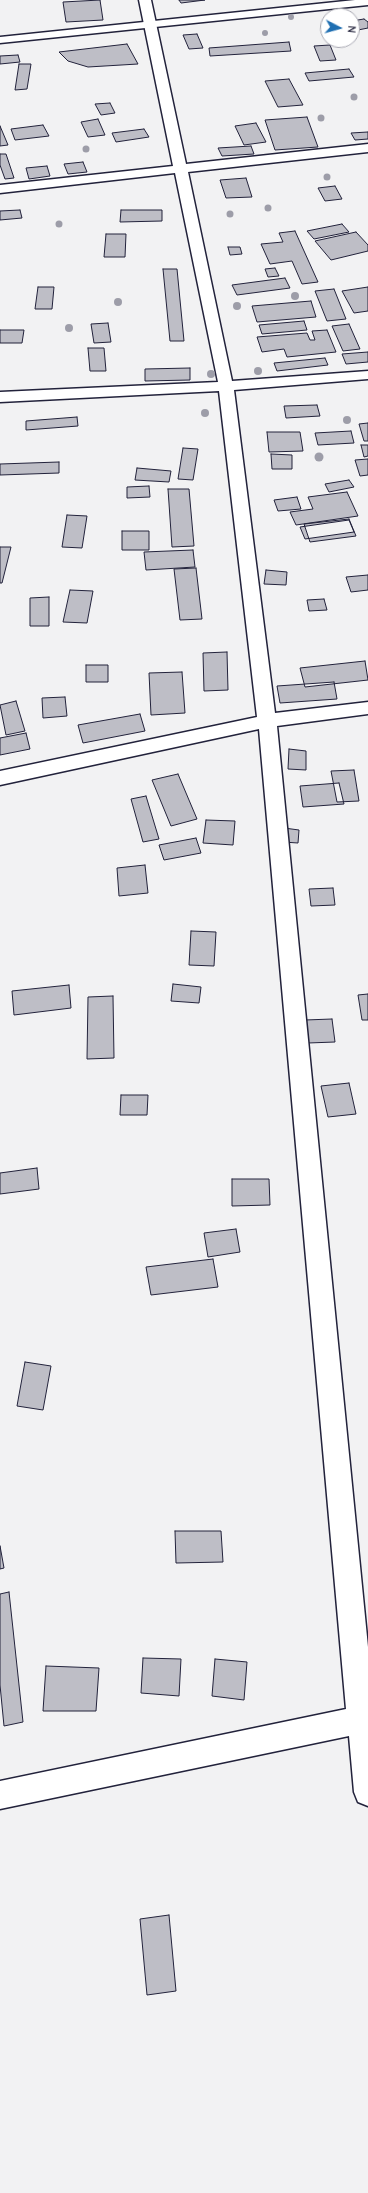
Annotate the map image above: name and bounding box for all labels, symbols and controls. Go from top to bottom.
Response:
north arrow [320,8,360,48]
text: N [345,25,358,33]

